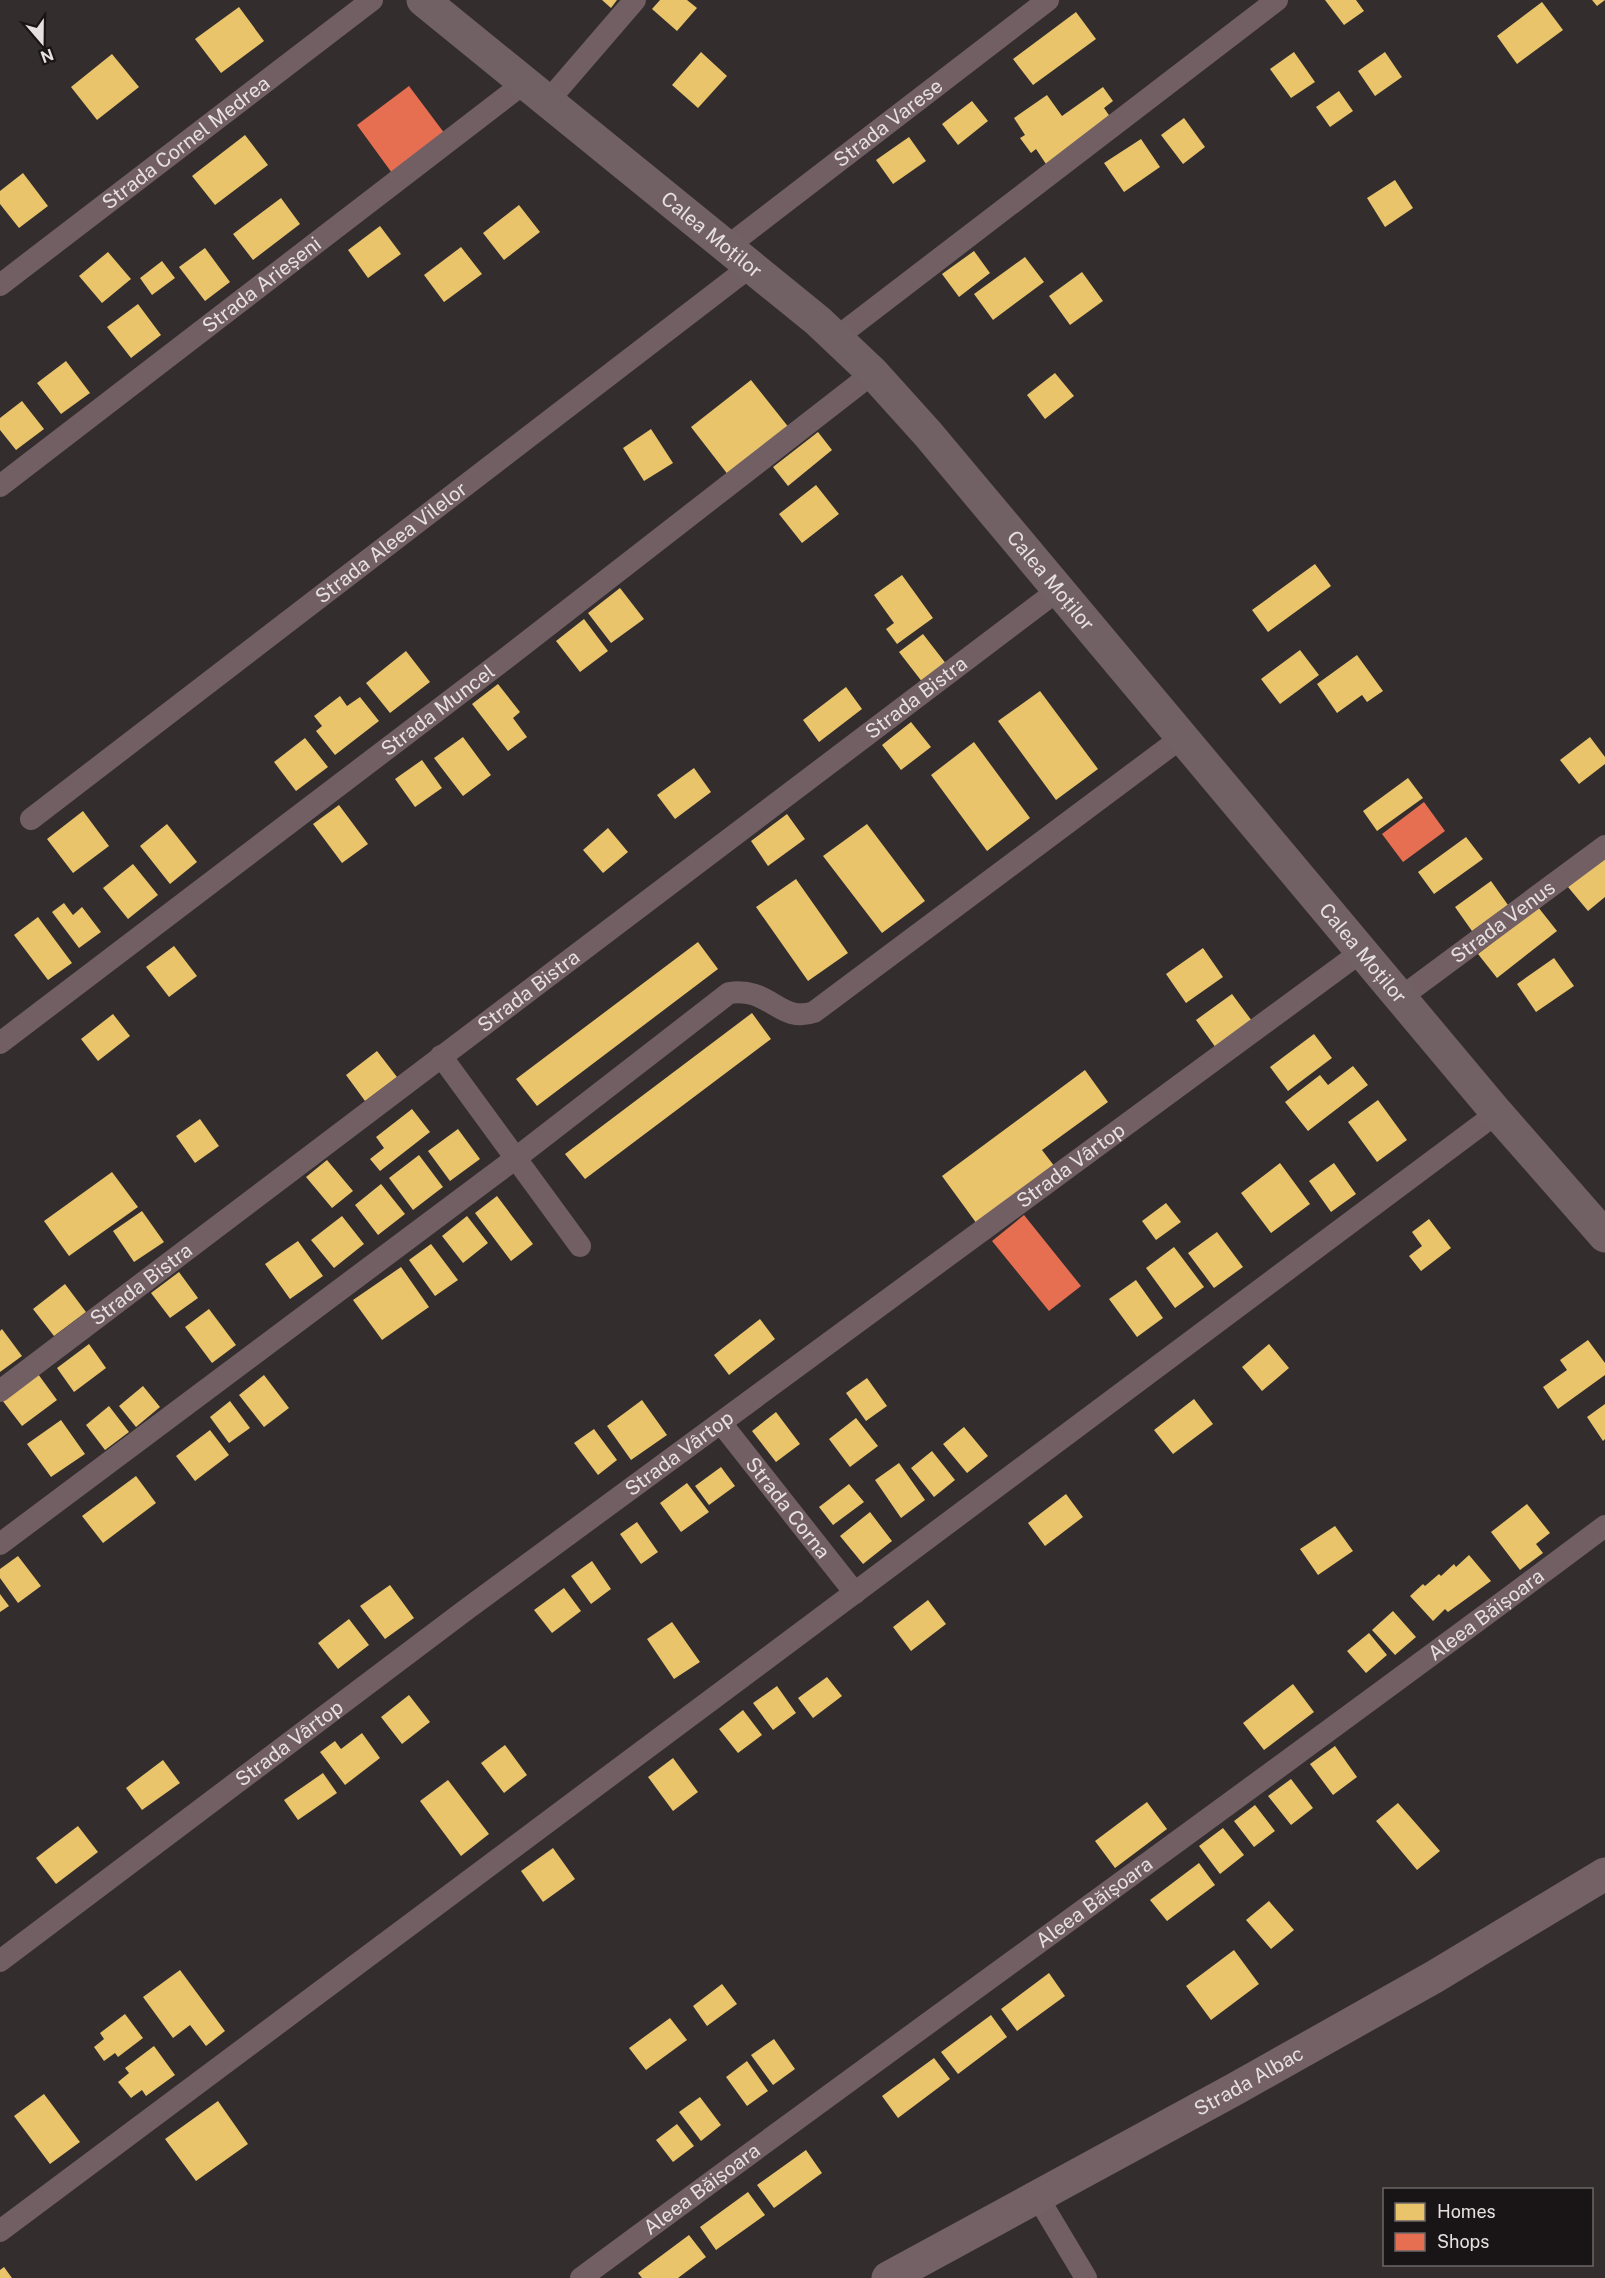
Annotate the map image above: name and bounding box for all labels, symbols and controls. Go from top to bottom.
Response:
north arrow [12,12,72,72]
text: N [38,45,56,67]
street label: Strada Cornel Medrea [97,71,274,215]
street label: Strada Varese [829,74,947,172]
street label: Calea Moților [656,186,767,283]
street label: Strada Arieșeni [197,232,326,338]
street label: Strada Aleea Vilelor [310,476,472,608]
street label: Calea Moților [1002,526,1100,636]
street label: Strada Bistra [860,651,972,744]
street label: Strada Muncel [376,659,499,761]
street label: Strada Venus [1446,875,1560,968]
street label: Calea Moților [1314,898,1412,1008]
street label: Strada Bistra [473,945,584,1037]
street label: Strada Vârtop [1012,1118,1130,1213]
street label: Strada Bistra [85,1238,197,1331]
street label: Strada Vârtop [620,1405,738,1501]
street label: Strada Corna [740,1452,835,1563]
street label: Aleea Băișoara [1423,1564,1549,1666]
street label: Strada Vârtop [230,1695,348,1791]
street label: Aleea Băișoara [1031,1852,1157,1953]
street label: Strada Albac [1190,2041,1307,2121]
street label: Aleea Băișoara [639,2138,765,2240]
legend [1383,2188,1593,2266]
text: Homes [1437,2201,1496,2222]
text: Shops [1437,2231,1489,2252]

